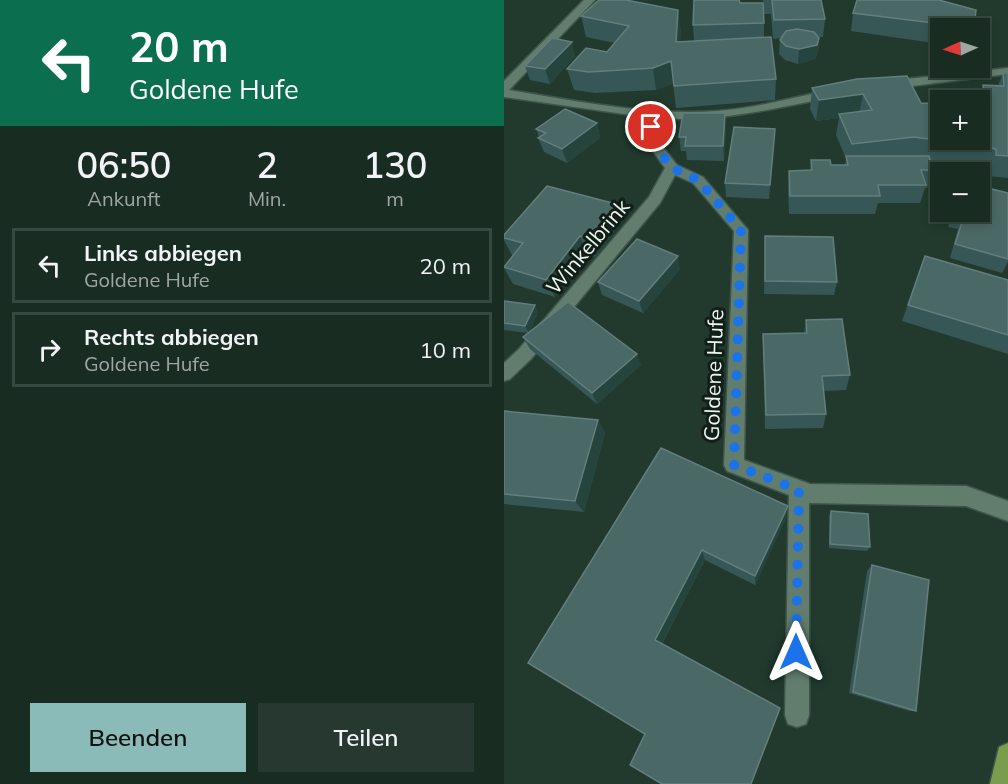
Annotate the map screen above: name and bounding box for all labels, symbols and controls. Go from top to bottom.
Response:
north arrow [930,18,990,78]
map controls [930,18,990,222]
text: 20 m [129,20,229,73]
icon: left [30,24,108,102]
text: Goldene Hufe [129,72,299,106]
button: + [930,90,990,150]
pin [625,101,676,152]
icon: arrive [634,110,667,143]
text: 06:50 [77,142,171,187]
text: 2 [256,142,278,187]
text: 130 [363,142,427,187]
button: − [930,162,990,222]
text: Ankunft [87,186,161,211]
text: Min. [248,186,286,211]
text: m [386,186,404,211]
street label: Winkelbrink [540,193,635,299]
text: Links abbiegen [84,239,242,267]
icon: left [33,249,66,282]
text: 20 m [420,252,471,280]
text: Goldene Hufe [84,267,210,292]
street label: Goldene Hufe [698,309,728,441]
text: Rechts abbiegen [84,323,259,351]
icon: right [33,333,66,366]
text: 10 m [420,336,471,364]
text: Goldene Hufe [84,351,210,376]
position arrow [764,620,828,684]
button: Beenden [30,703,246,772]
button: Teilen [258,703,474,772]

